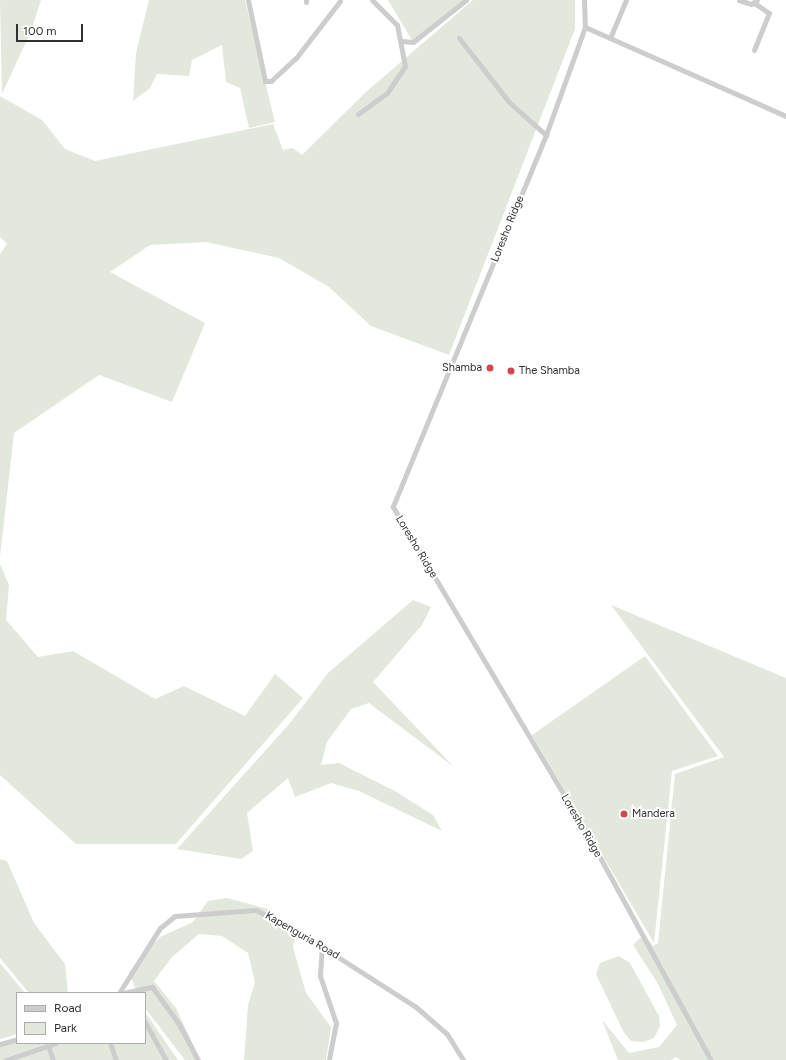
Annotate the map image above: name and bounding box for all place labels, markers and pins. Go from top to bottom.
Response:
place label: Shamba [442,361,482,375]
marker: Shamba [485,363,495,373]
place label: The Shamba [519,364,580,378]
marker: The Shamba [506,366,516,376]
place label: Mandera [632,807,675,821]
marker: Mandera [619,809,629,819]

